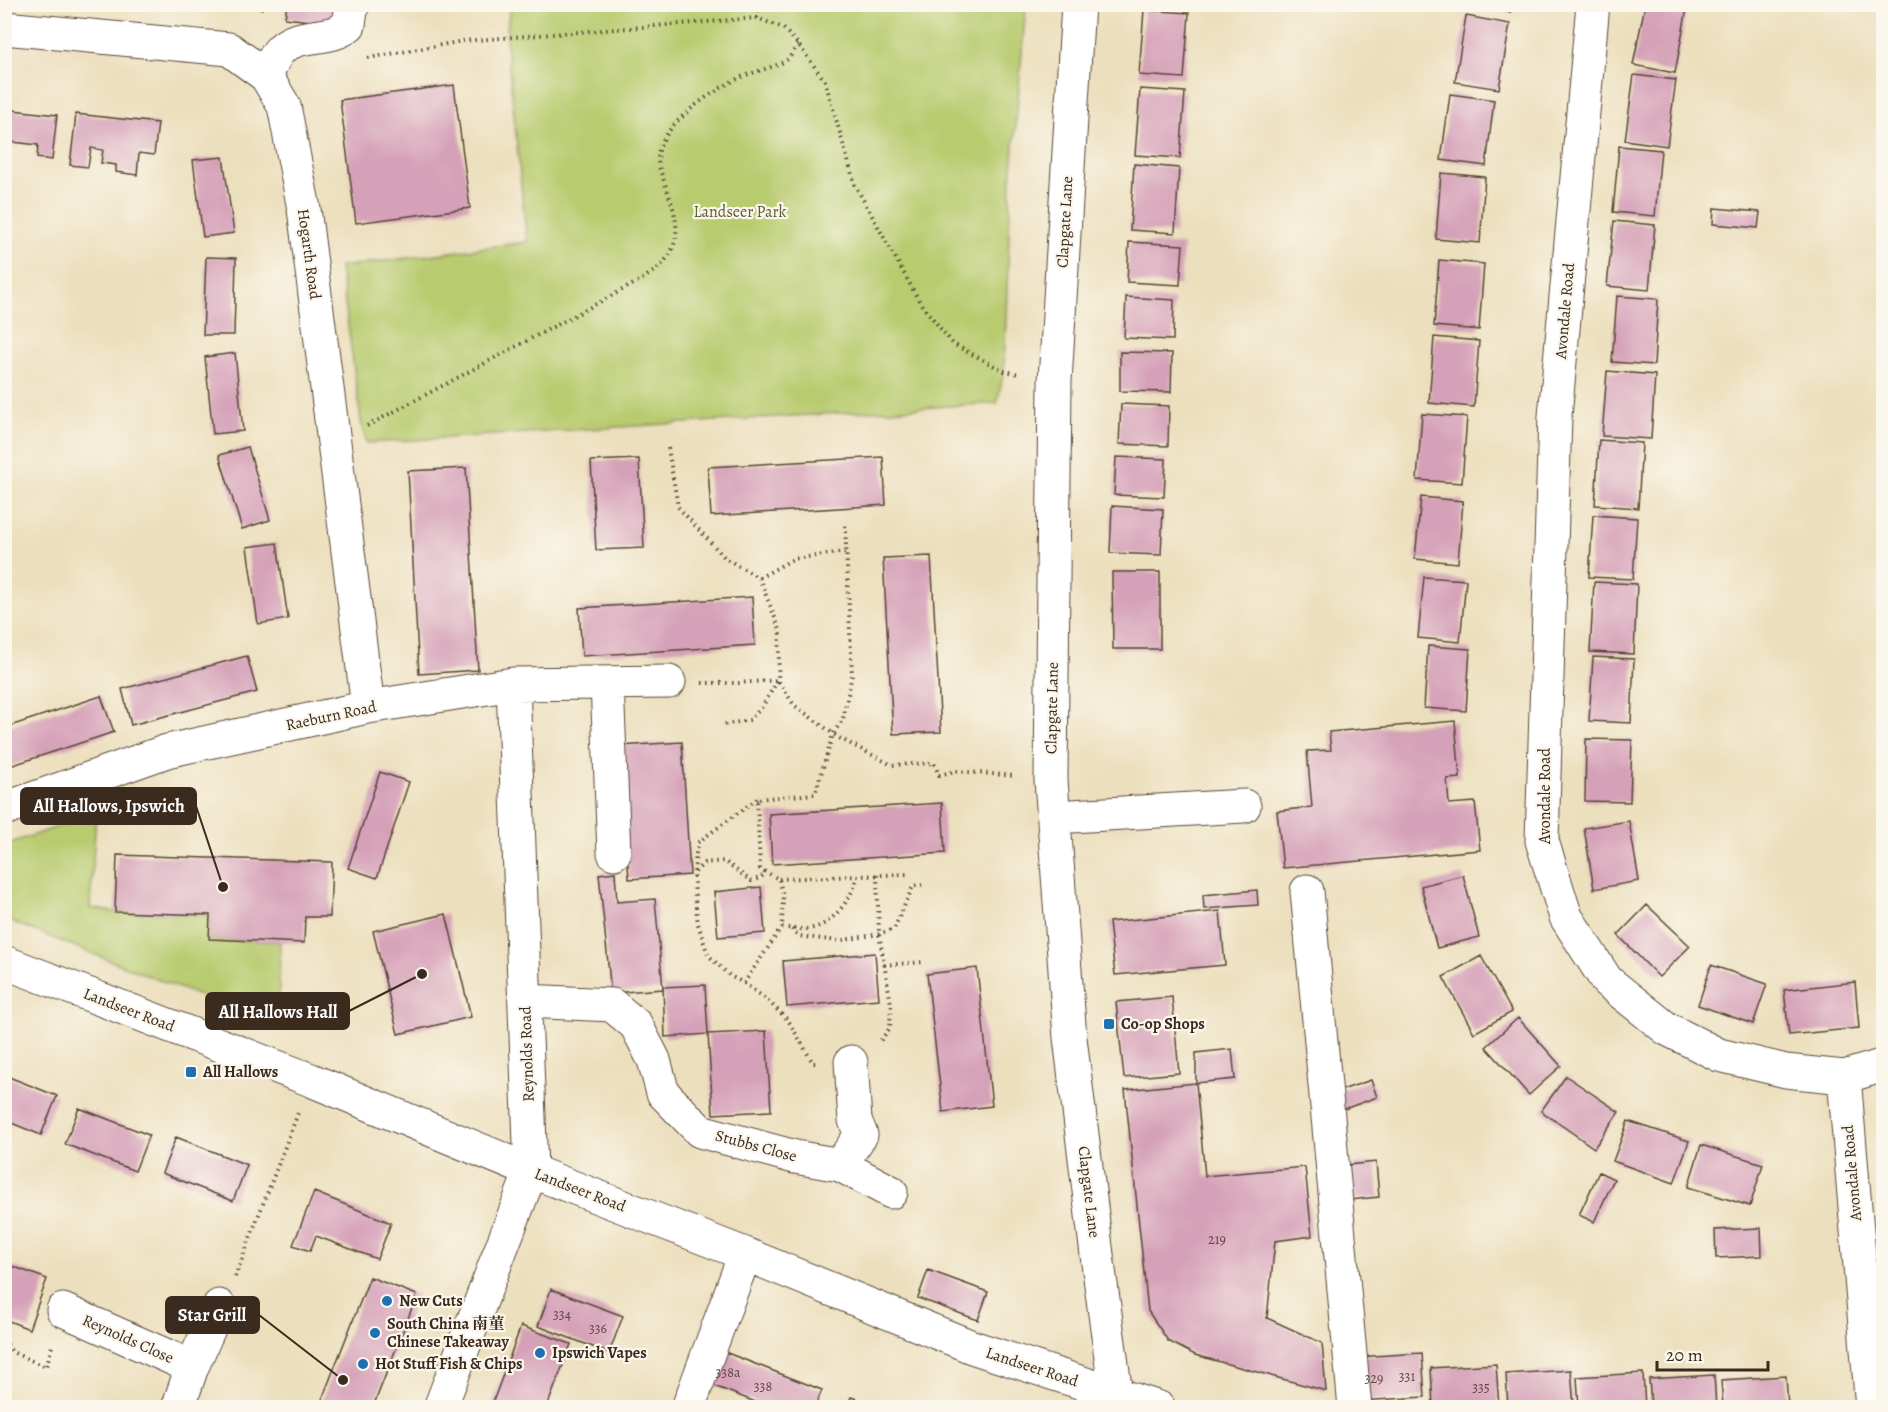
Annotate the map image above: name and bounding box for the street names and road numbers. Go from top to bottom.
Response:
street label: Clapgate Lane [1052,175,1078,269]
street label: Hogarth Road [292,207,326,301]
street label: Avondale Road [1550,262,1580,361]
street label: Clapgate Lane [1040,662,1064,754]
street label: Raeburn Road [284,696,379,736]
street label: Avondale Road [1534,747,1556,845]
street label: Landseer Road [80,982,178,1038]
street label: Reynolds Road [514,1005,540,1102]
street label: Avondale Road [1837,1124,1867,1223]
street label: Stubbs Close [713,1125,799,1167]
street label: Clapgate Lane [1072,1145,1106,1239]
street label: Landseer Road [531,1162,629,1218]
street label: Reynolds Close [79,1309,177,1369]
street label: Landseer Road [983,1342,1082,1392]

